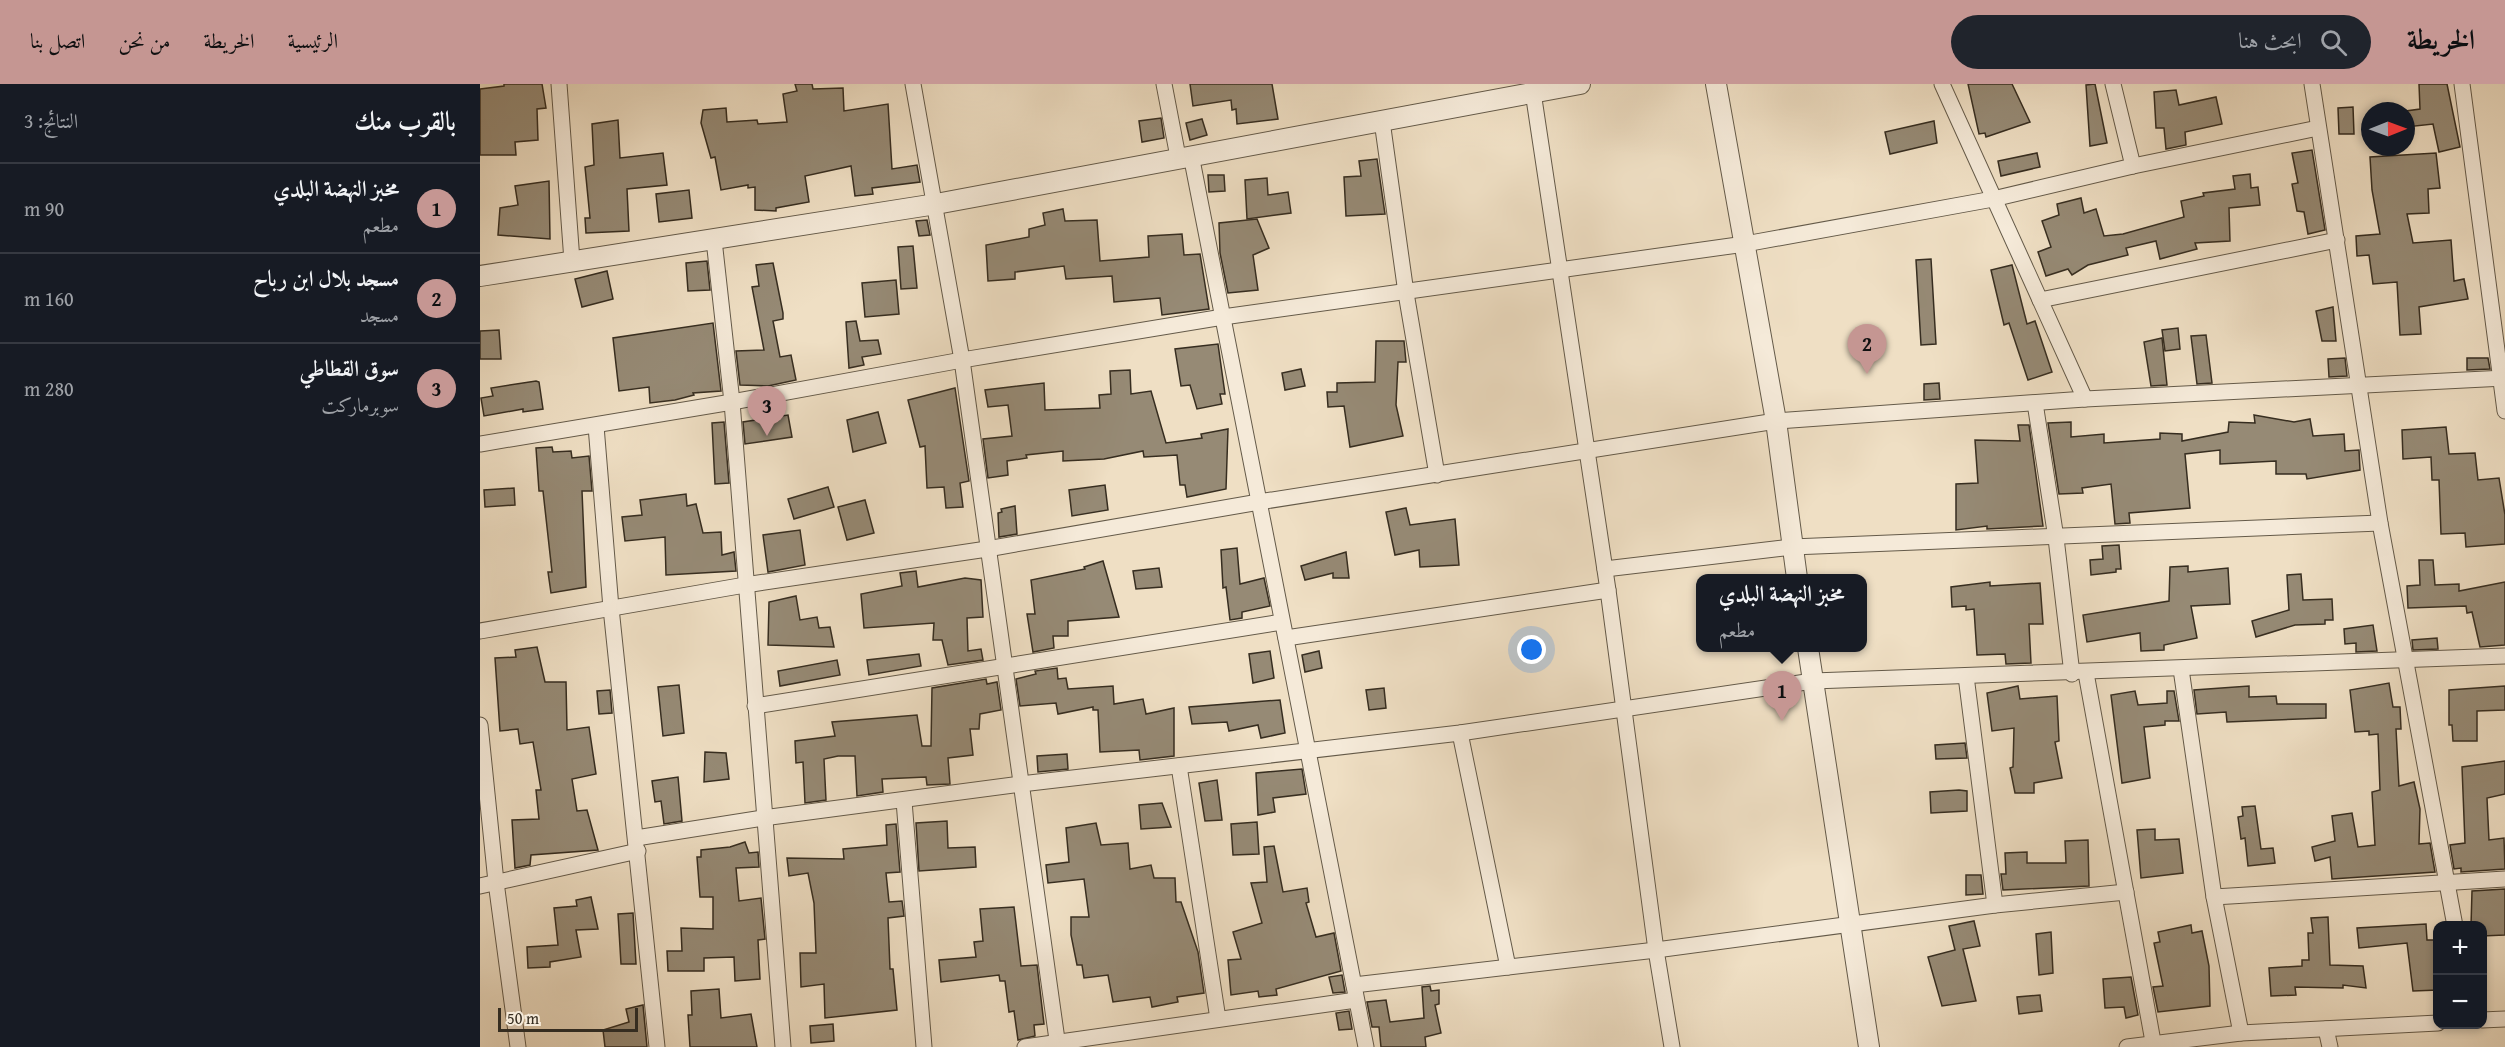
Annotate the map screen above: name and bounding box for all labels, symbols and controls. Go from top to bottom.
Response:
search box [1951,15,2371,69]
text: الخريطة [2407,18,2475,59]
text: ابحث هنا [2238,24,2302,56]
text: اتصل بنا [30,25,85,56]
text: من نحن [118,25,171,56]
text: الخريطة [204,25,255,56]
text: الرئيسية [288,25,338,56]
icon: search [2317,26,2350,59]
text: بالقرب منك [354,101,456,140]
north arrow [2361,102,2415,156]
text: النتائج: 3 [24,106,78,135]
text: مخبز النهضة البلدي [273,172,399,204]
text: 90 m [24,194,64,223]
text: 1 [431,194,442,223]
text: مطعم [362,210,399,239]
text: مسجد بلال ابن رباح [253,262,399,294]
text: 160 m [24,284,74,313]
text: 2 [431,284,442,313]
text: مسجد [360,300,399,329]
pin: 2 [1848,324,1886,374]
text: سوق القطاطي [300,352,399,384]
text: 280 m [24,374,74,403]
text: 3 [431,374,442,403]
pin: 3 [748,386,786,436]
text: سوبرماركت [321,390,399,419]
popup [1696,574,1867,652]
text: مخبز النهضة البلدي [1719,577,1844,609]
text: مطعم [1719,615,1755,644]
your location [1517,635,1546,664]
pin: 1 [1762,672,1802,721]
map controls [2433,921,2487,1029]
button: + [2433,921,2487,975]
button: − [2433,975,2487,1029]
scale bar [498,1005,638,1032]
text: 50 m [507,1006,539,1030]

